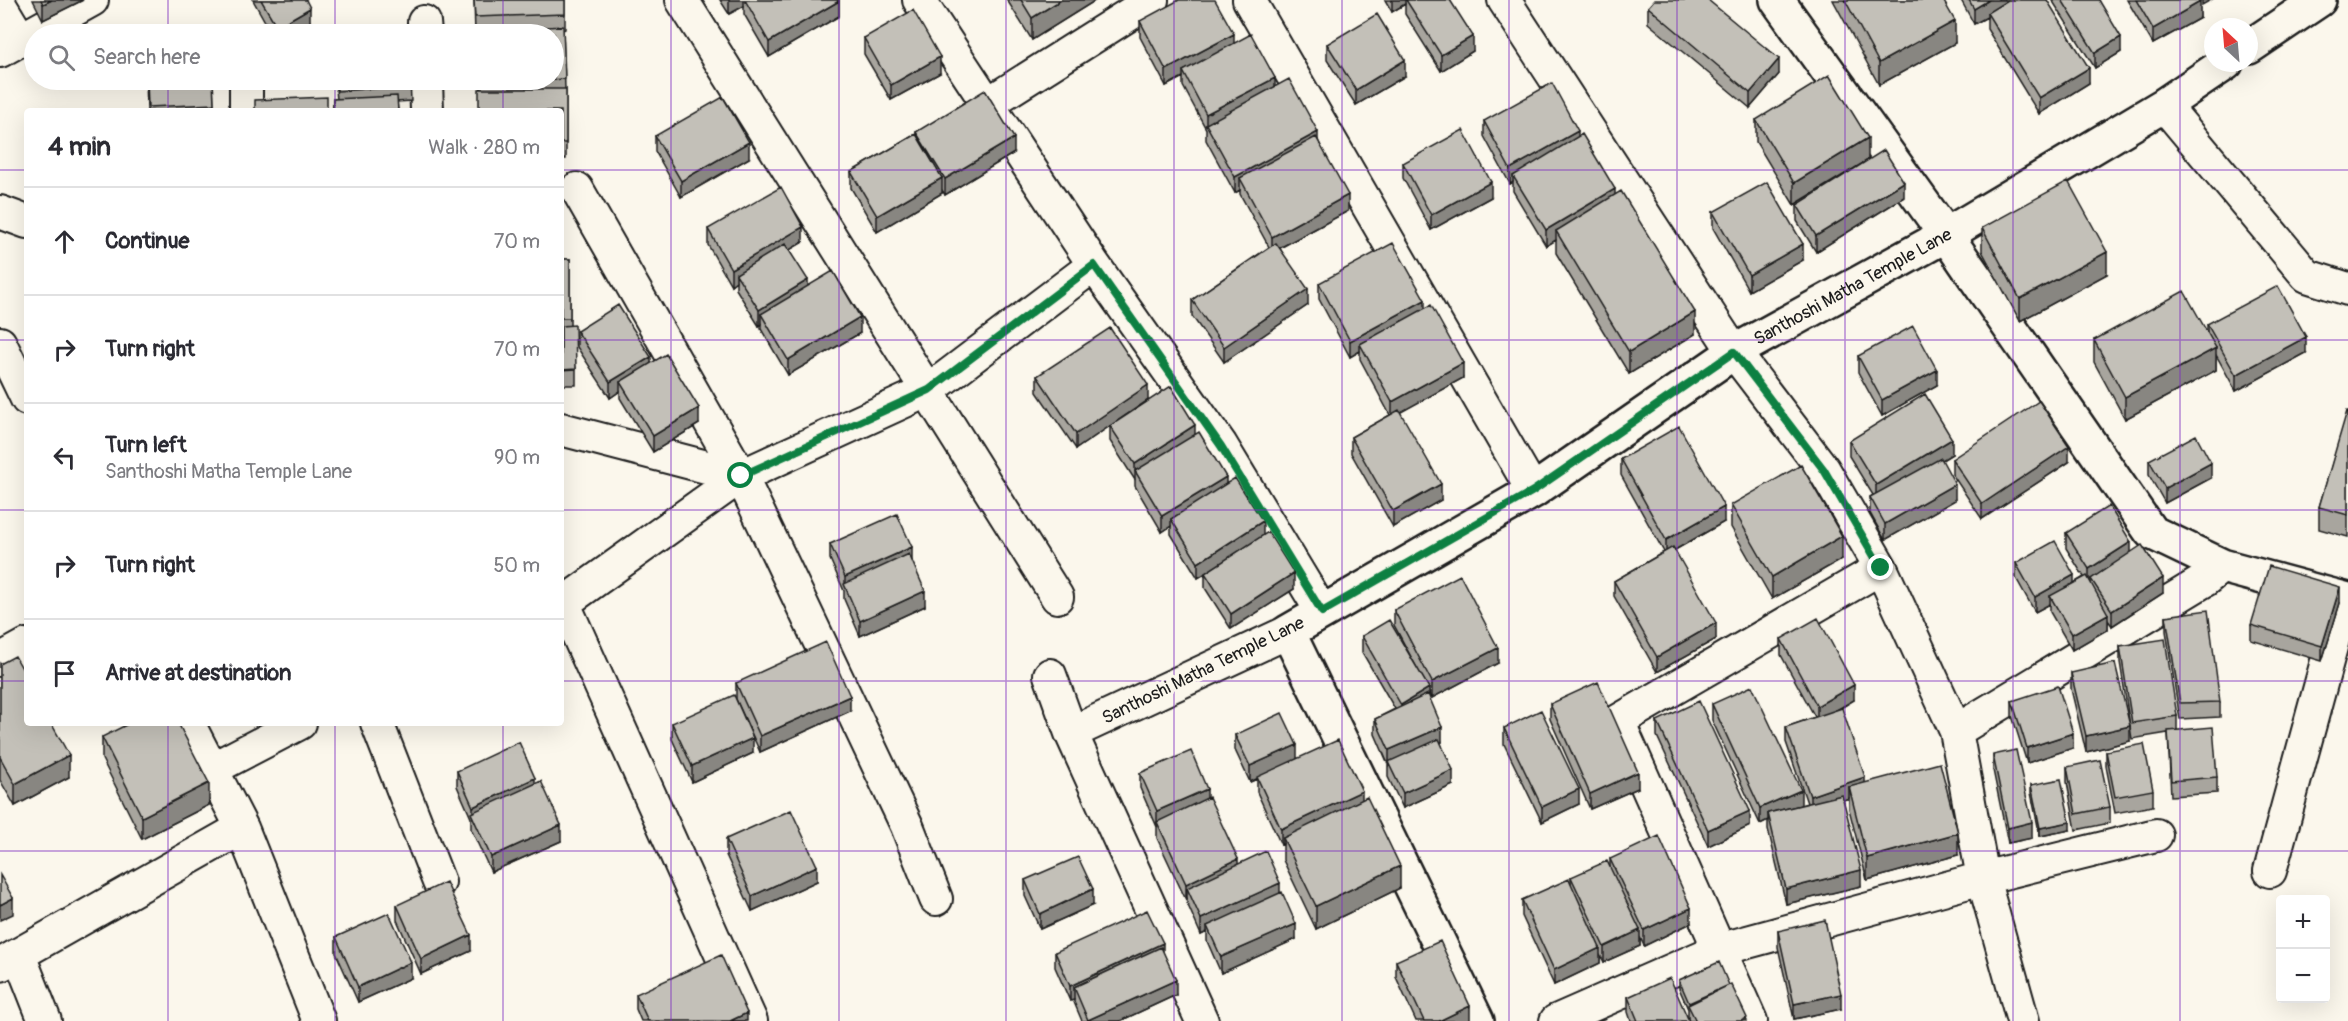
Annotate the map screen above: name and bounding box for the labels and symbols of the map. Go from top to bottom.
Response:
north arrow [2204,18,2258,72]
street label: Santhoshi Matha Temple Lane [1750,223,1956,351]
route start [727,462,753,488]
route end [1867,554,1893,580]
street label: Santhoshi Matha Temple Lane [1098,611,1308,730]

